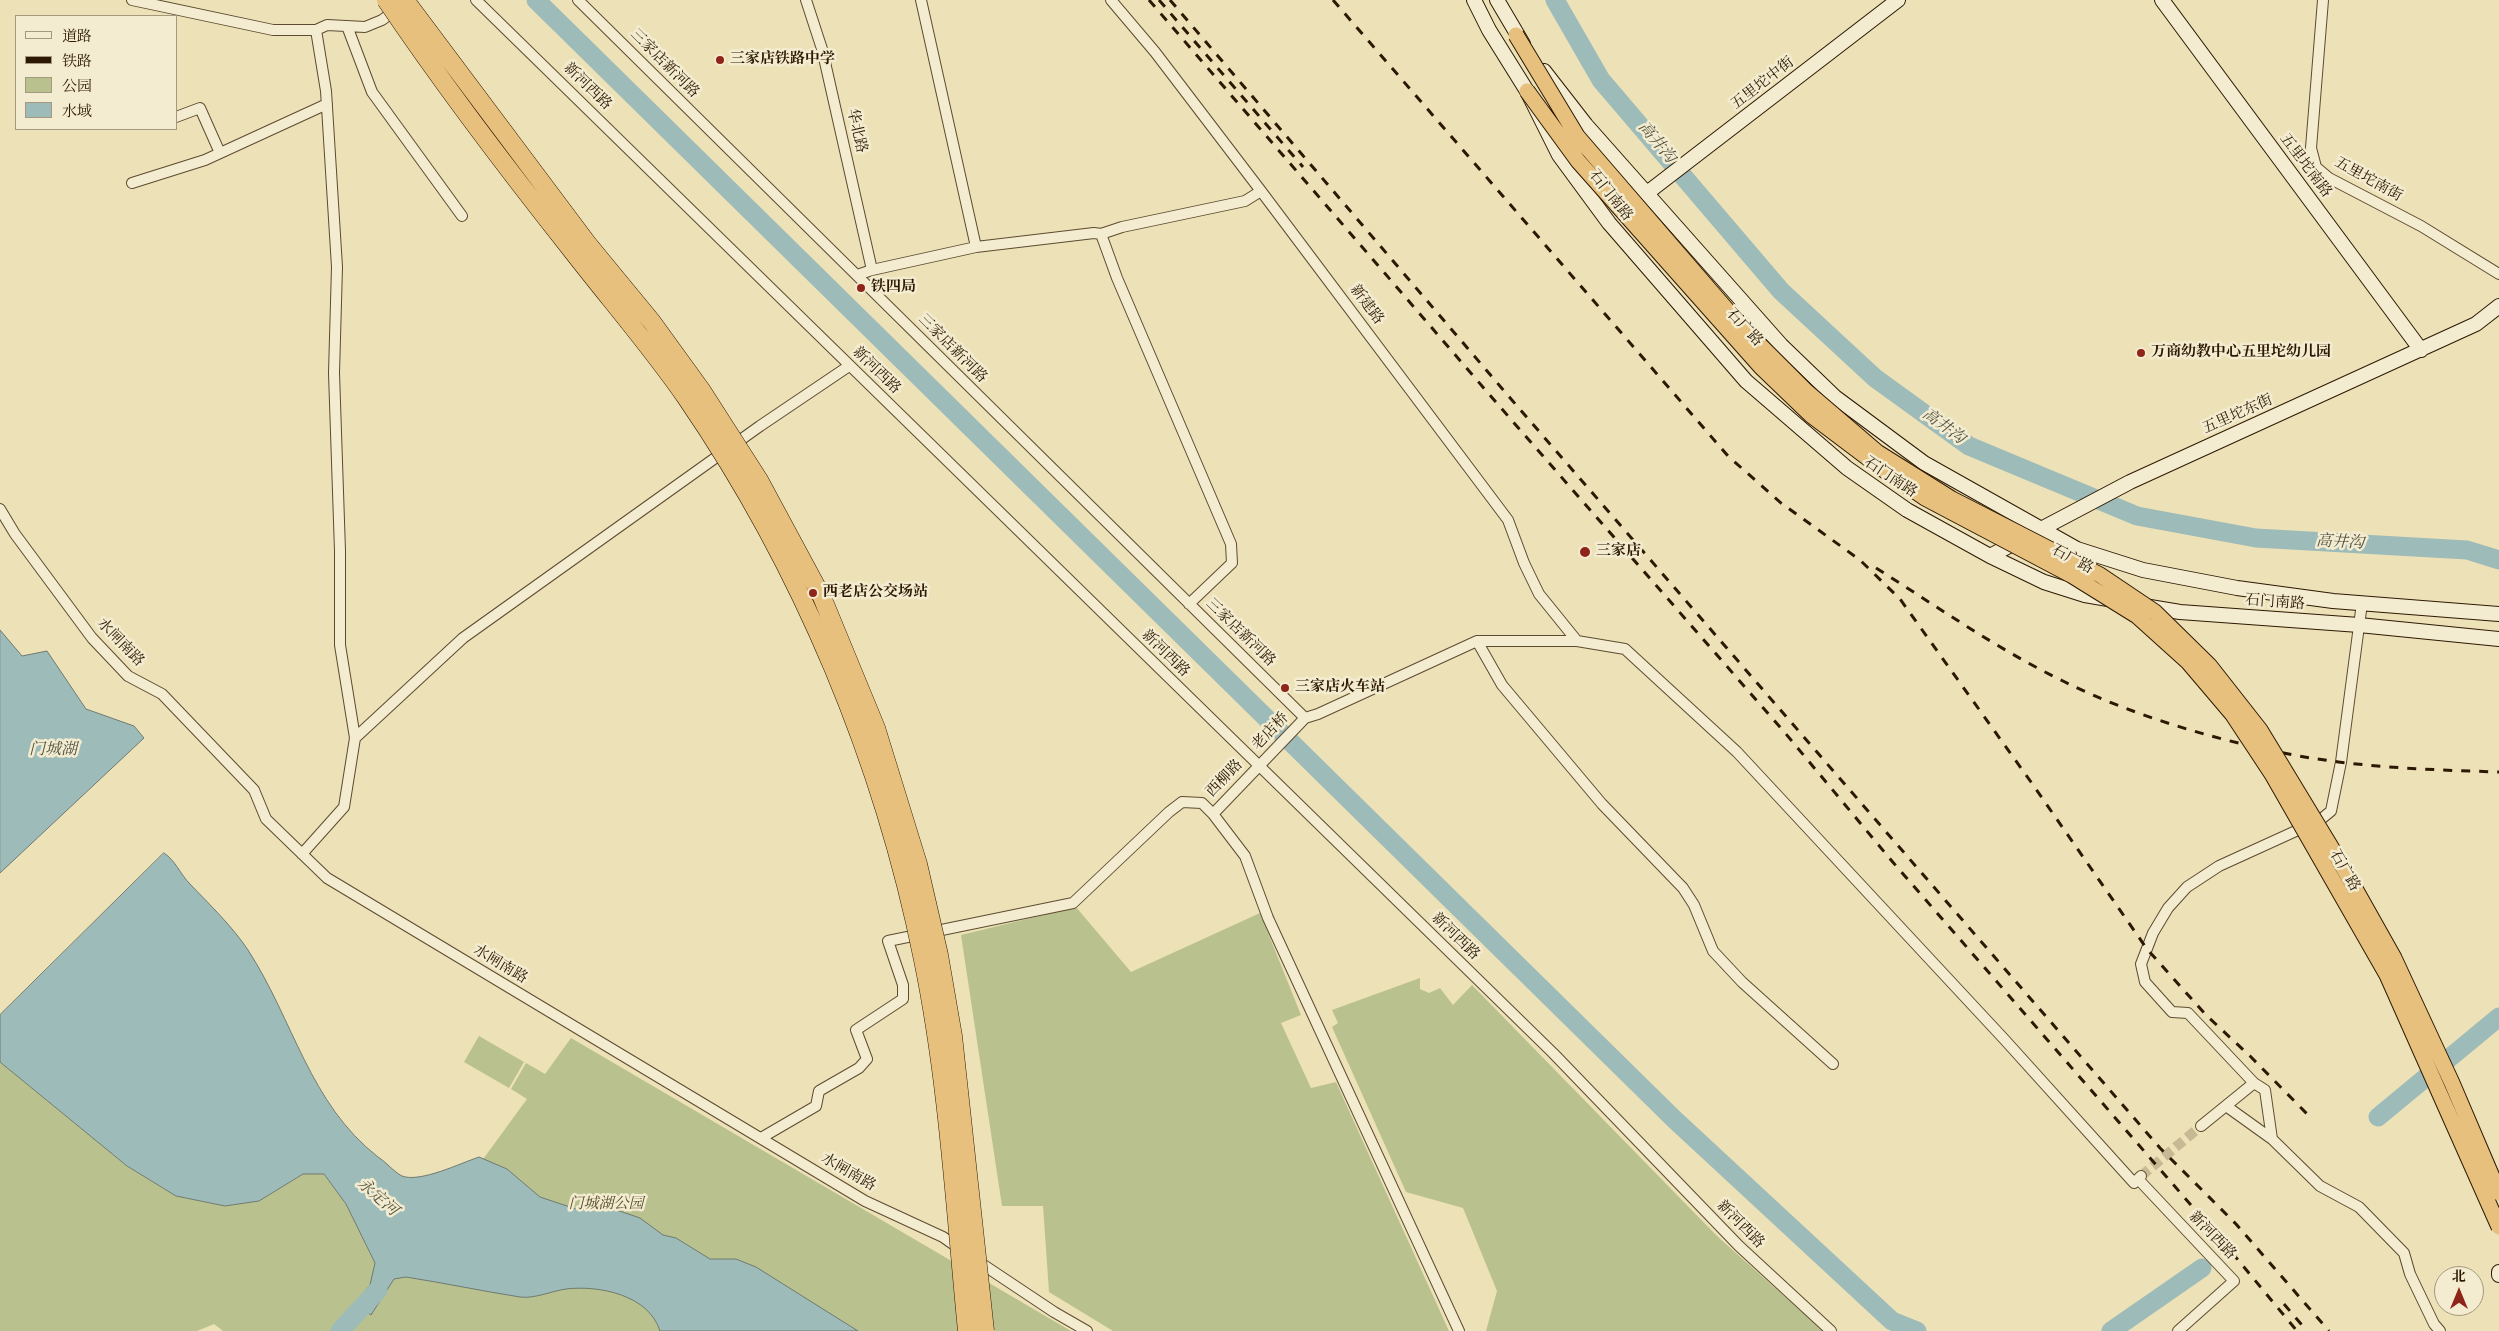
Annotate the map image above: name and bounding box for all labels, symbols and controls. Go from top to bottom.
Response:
legend [15,15,178,130]
street label: 三家店新河路 [626,26,702,102]
text: 道路 [62,27,92,46]
place label: 三家店铁路中学 [730,51,835,69]
text: 铁路 [62,52,92,71]
marker: 三家店铁路中学 [714,54,726,66]
street label: 五里坨中街 [1728,54,1798,114]
street label: 新河西路 [559,60,615,114]
text: 公园 [62,77,92,96]
text: 水域 [62,102,92,121]
street label: 华北路 [842,107,870,155]
water label: 高井沟 [1633,118,1679,168]
street label: 五里坨南路 [2275,131,2335,201]
street label: 五里坨南街 [2331,154,2405,206]
street label: 石门南路 [1584,167,1636,225]
place label: 铁四局 [871,279,916,297]
marker: 铁四局 [855,282,867,294]
street label: 新建路 [1345,282,1387,328]
street label: 石广路 [1722,305,1766,351]
street label: 三家店新河路 [914,311,990,387]
street label: 新河西路 [848,344,904,398]
place label: 万商幼教中心五里坨幼儿园 [2151,344,2331,362]
marker: 万商幼教中心五里坨幼儿园 [2135,347,2147,359]
street label: 五里坨东街 [2200,392,2276,438]
water label: 高井沟 [1918,405,1968,449]
street label: 石门南路 [1860,454,1920,502]
water label: 高井沟 [2316,532,2364,554]
street label: 石广路 [2048,541,2096,579]
place label: 三家店 [1596,543,1641,561]
marker: 三家店 [1578,545,1592,559]
place label: 西老店公交场站 [823,584,928,602]
marker: 西老店公交场站 [807,587,819,599]
street label: 石门南路 [2244,592,2306,614]
street label: 三家店新河路 [1201,595,1279,671]
street label: 水闸南路 [93,615,147,671]
street label: 新河西路 [1137,627,1193,681]
place label: 三家店火车站 [1295,679,1385,697]
marker: 三家店火车站 [1279,682,1291,694]
street label: 老店桥 [1249,710,1293,754]
water label: 门城湖 [29,741,77,761]
street label: 西柳路 [1203,757,1247,801]
street label: 石广路 [2325,847,2363,895]
street label: 新河西路 [1427,910,1483,964]
street label: 水闸南路 [470,942,530,988]
street label: 水闸南路 [818,1150,878,1196]
water label: 永定河 [353,1175,401,1221]
park label: 门城湖公园 [569,1196,643,1214]
street label: 新河西路 [1712,1197,1768,1253]
street label: 新河西路 [2185,1208,2239,1264]
north arrow [2434,1266,2484,1316]
text: 北 [2452,1268,2466,1285]

